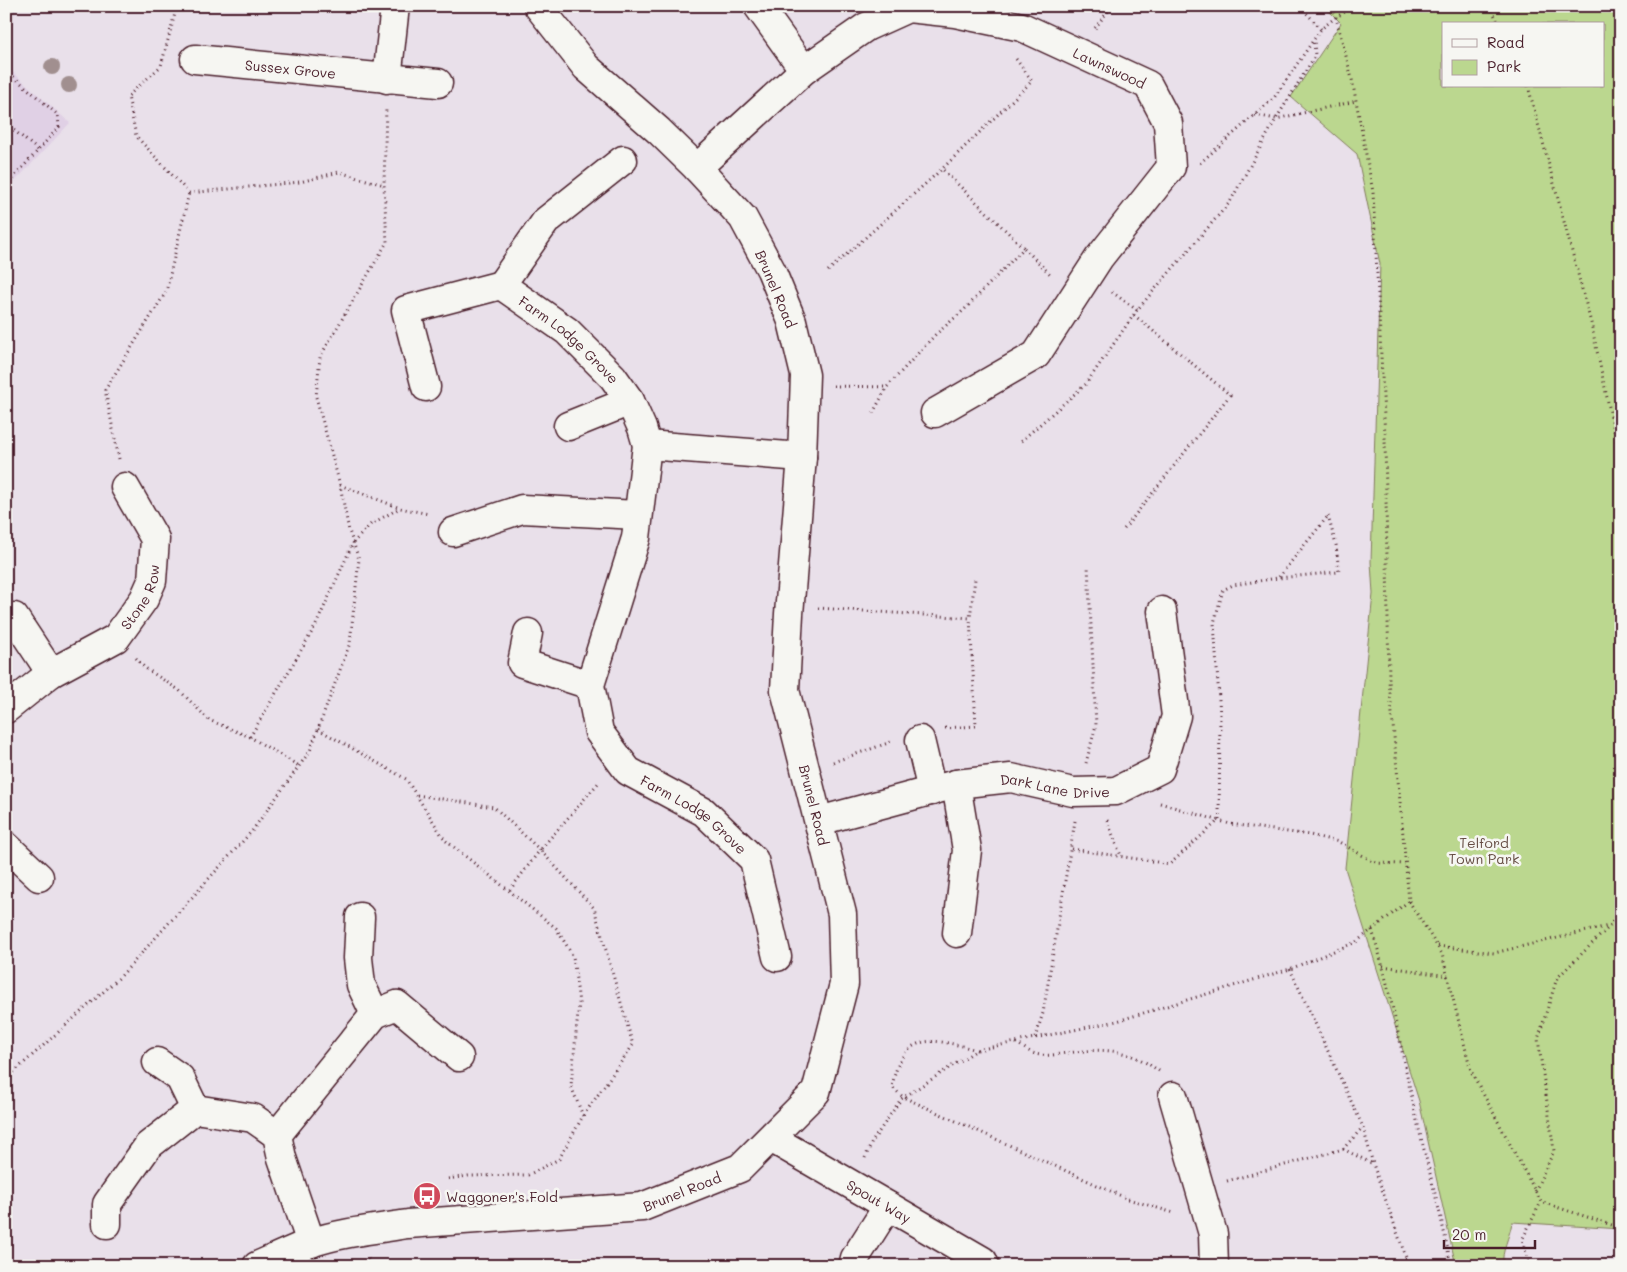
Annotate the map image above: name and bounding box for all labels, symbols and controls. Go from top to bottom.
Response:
legend [1442,22,1604,88]
text: Road [1487,32,1524,52]
street label: Lawnswood [1070,42,1149,92]
street label: Sussex Grove [244,54,337,82]
text: Park [1487,56,1521,76]
street label: Brunel Road [751,247,801,331]
street label: Farm Lodge Grove [515,291,624,387]
street label: Stone Row [116,564,163,633]
street label: Brunel Road [795,763,833,848]
street label: Dark Lane Drive [999,768,1110,802]
street label: Farm Lodge Grove [637,770,751,858]
park label: Telford Town Park [1449,833,1519,868]
street label: Brunel Road [640,1167,724,1215]
street label: Spout Way [843,1175,915,1227]
bus stop icon: Waggoner's Fold [412,1181,442,1211]
place label: Waggoner's Fold [446,1187,558,1206]
scale bar [1444,1217,1536,1249]
text: 20 m [1452,1224,1486,1244]

